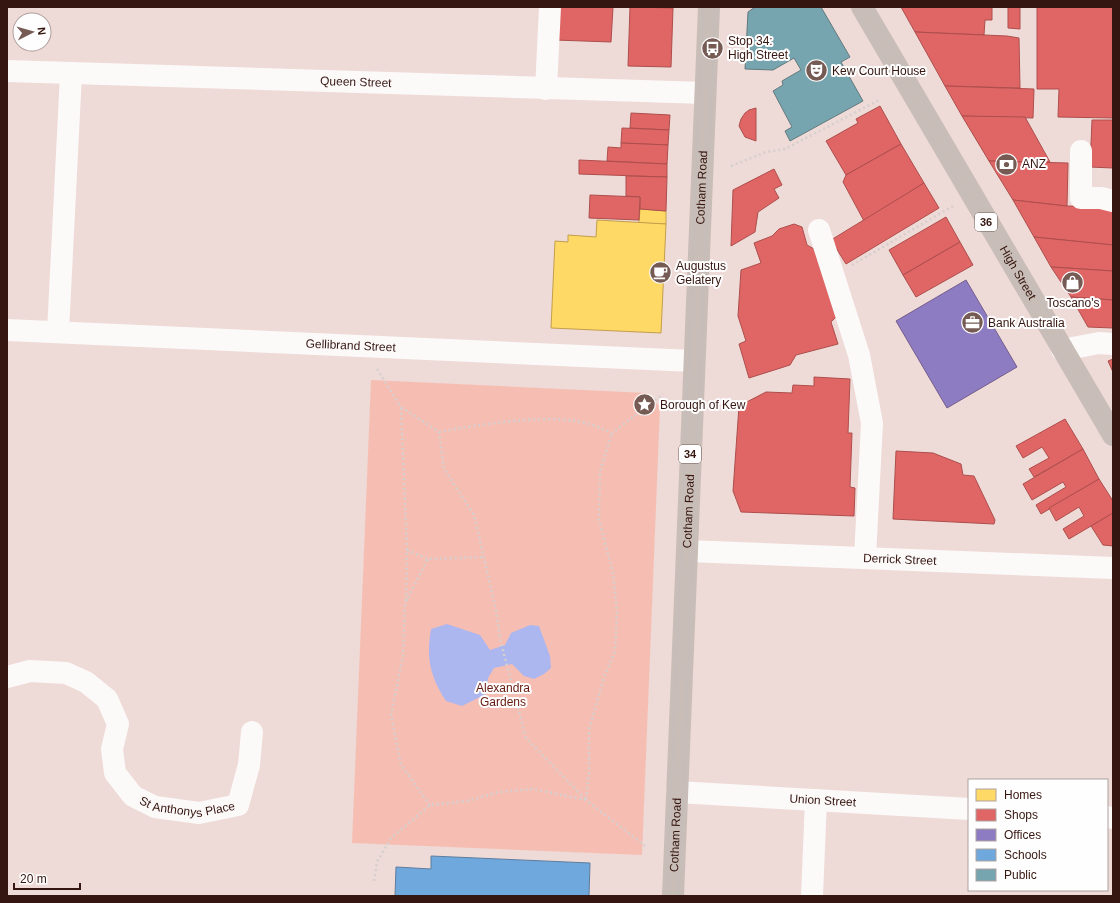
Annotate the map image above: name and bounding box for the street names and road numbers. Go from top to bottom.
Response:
street label: Queen Street [320,74,392,90]
street label: Cotham Road [693,150,710,225]
road number: 36 [975,213,997,231]
street label: High Street [997,243,1039,303]
street label: Gellibrand Street [305,337,397,355]
road number: 34 [679,445,701,463]
street label: Cotham Road [680,474,697,549]
street label: Derrick Street [863,551,937,568]
street label: Union Street [789,792,857,809]
street label: St Anthonys Place [137,793,237,820]
street label: Cotham Road [667,798,684,872]

